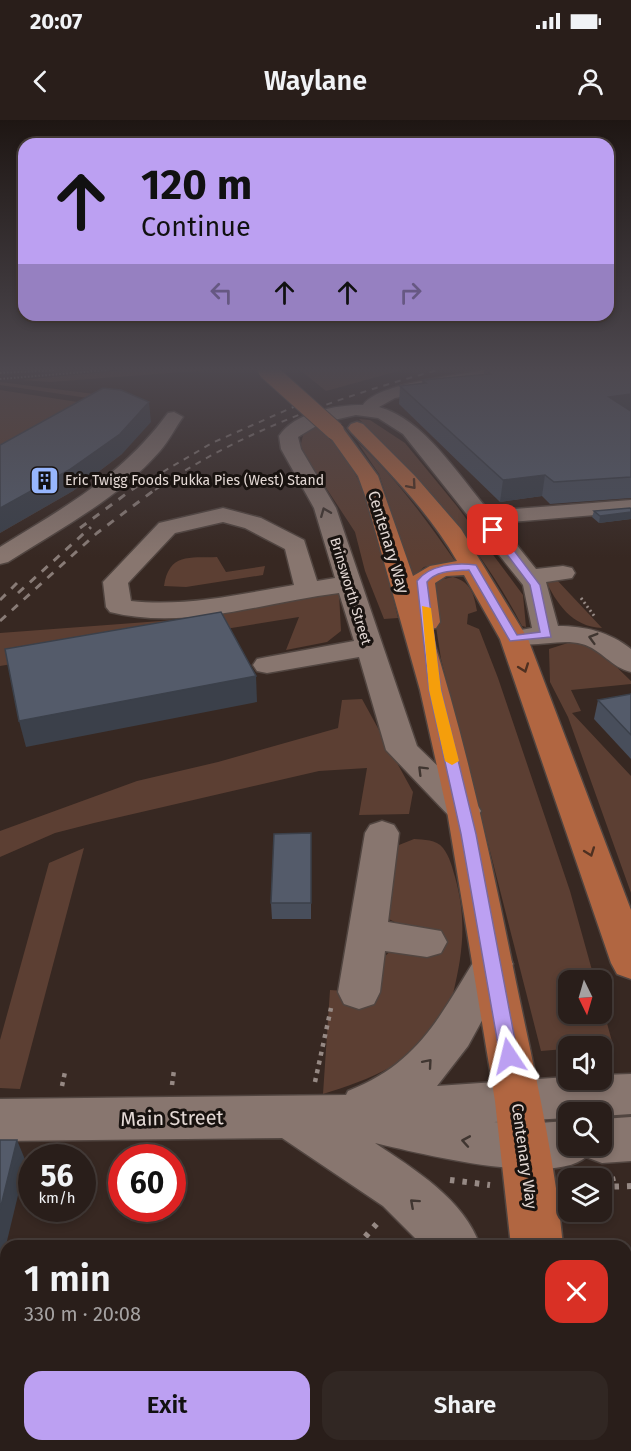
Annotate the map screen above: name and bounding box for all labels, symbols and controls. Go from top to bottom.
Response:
text: 20:07 [30,8,82,35]
icon: back [24,65,57,98]
text: Waylane [264,65,367,97]
icon: person [574,65,607,98]
text: 120 m [141,160,252,210]
icon: ahead [42,162,120,240]
text: Continue [141,211,251,243]
icon: left [205,276,238,309]
icon: ahead [268,276,301,309]
icon: ahead [331,276,364,309]
icon: right [394,276,427,309]
building icon: Eric Twigg Foods Pukka Pies (West) Stand [28,464,60,496]
place label: Eric Twigg Foods Pukka Pies (West) Stand [65,472,324,489]
one-way arrow [405,478,416,489]
street label: Centenary Way [364,488,413,596]
pin [467,504,518,555]
one-way arrow [320,507,332,518]
icon: arrive [476,513,509,546]
street label: Brinsworth Street [326,536,375,648]
one-way arrow [588,633,599,645]
one-way arrow [517,662,530,673]
one-way arrow [419,766,429,777]
one-way arrow [583,846,596,857]
north arrow [558,970,612,1024]
map controls [558,970,612,1222]
position arrow [477,1024,541,1088]
button: sound [558,1036,612,1090]
one-way arrow [421,1059,432,1070]
street label: Centenary Way [508,1102,541,1210]
button: search [558,1102,612,1156]
street label: Main Street [120,1105,225,1131]
one-way arrow [461,1135,471,1148]
speed limit sign: 60 [108,1144,186,1222]
text: 56 [40,1158,73,1194]
button: layers [558,1168,612,1222]
text: km/h [38,1189,76,1207]
one-way arrow [411,1199,421,1210]
text: 1 min [24,1257,111,1301]
button: close [545,1260,608,1323]
text: 330 m · 20:08 [24,1302,141,1326]
button: Exit [24,1371,310,1440]
button: Share [322,1371,608,1440]

